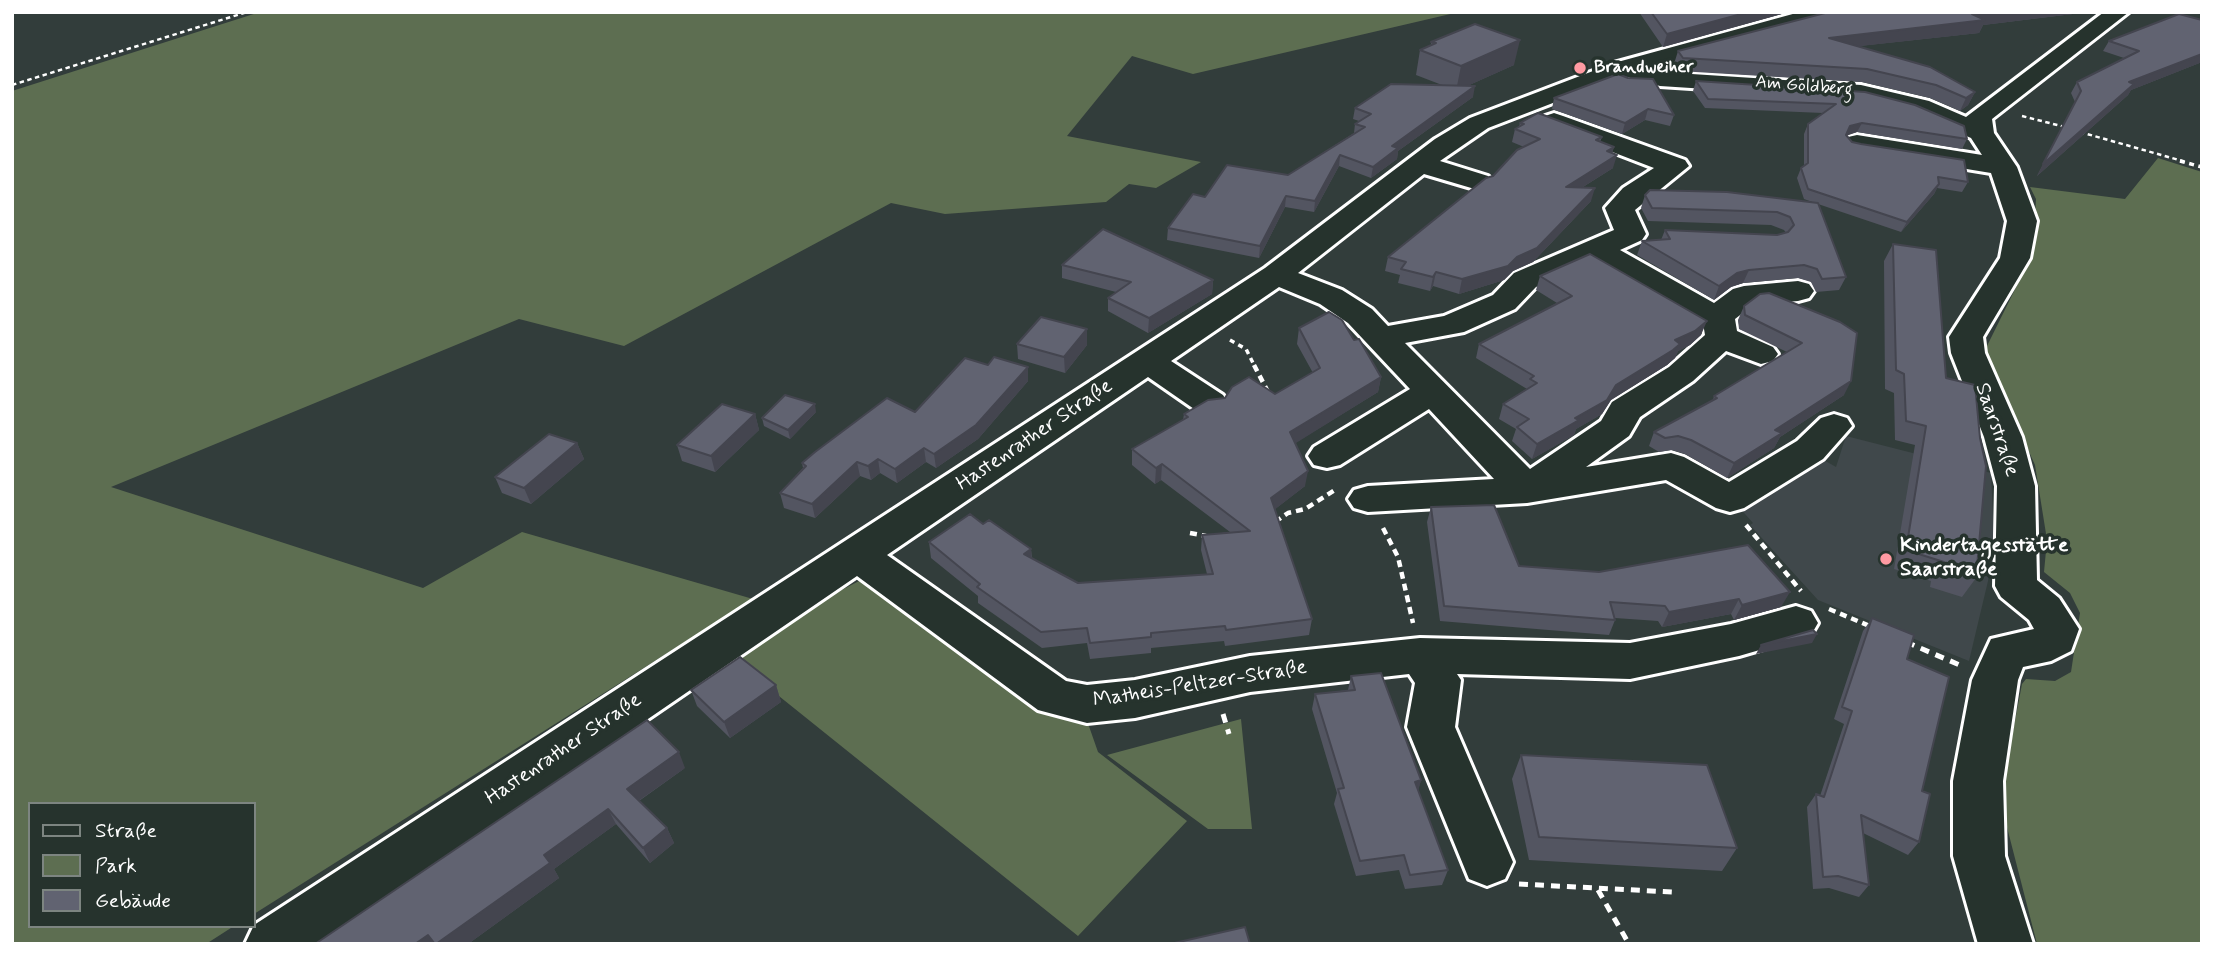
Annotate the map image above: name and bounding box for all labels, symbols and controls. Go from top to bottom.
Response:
place label: Brandweiher [1594,57,1694,79]
marker: Brandweiher [1572,60,1588,76]
street label: Am Goldberg [1754,72,1854,102]
street label: Hastenrather Straße [952,374,1118,498]
street label: Saarstraße [1968,380,2024,480]
place label: Kindertagesstätte Saarstraße [1900,534,2068,584]
marker: Kindertagesstätte Saarstraße [1878,551,1894,567]
street label: Matheis-Peltzer-Straße [1091,656,1309,714]
street label: Hastenrather Straße [481,688,647,812]
legend [28,802,256,928]
text: Straße [95,817,157,845]
text: Park [95,852,137,880]
text: Gebäude [95,887,171,915]

